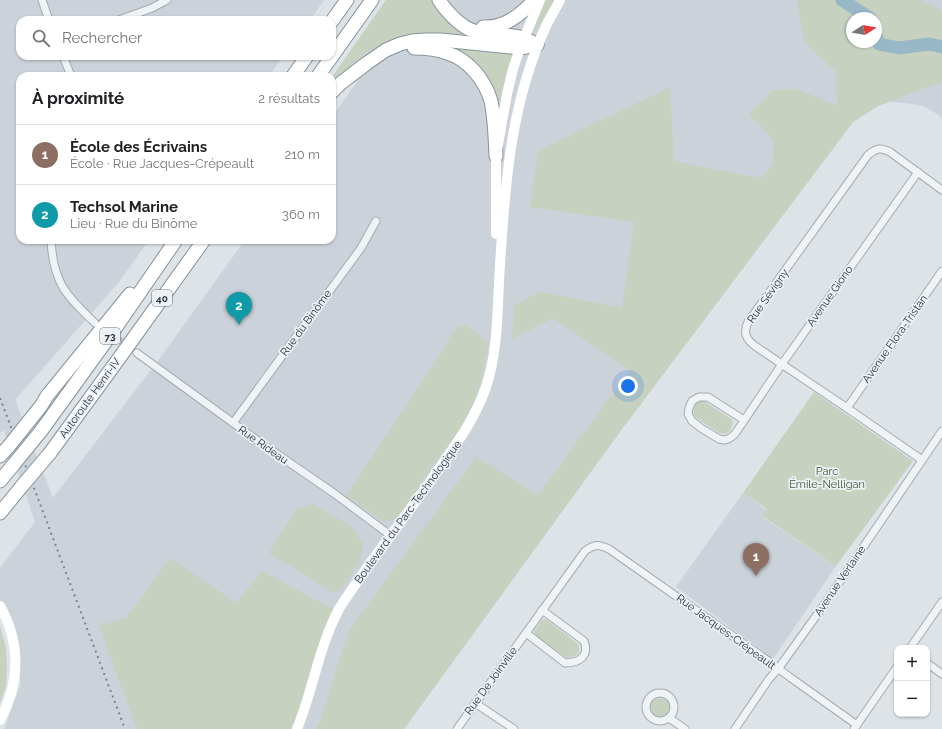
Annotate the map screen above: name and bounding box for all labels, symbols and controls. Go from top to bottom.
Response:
north arrow [846,12,882,48]
search box [16,16,336,60]
icon: search [30,27,52,49]
text: Rechercher [62,29,142,47]
text: À proximité [32,88,124,108]
text: 2 résultats [258,91,320,106]
text: École des Écrivains [70,138,207,156]
text: 1 [42,147,48,162]
text: 210 m [284,147,320,162]
text: École · Rue Jacques-Crépeault [70,156,254,171]
text: Techsol Marine [70,198,178,216]
text: 2 [41,207,49,222]
text: 360 m [282,207,320,222]
text: Lieu · Rue du Binôme [70,216,197,231]
street label: Avenue Giono [804,263,856,329]
street label: Rue Sévigny [745,266,791,326]
street label: Rue du Binôme [278,287,335,359]
road number: 40 [152,290,172,306]
pin: 2 [226,292,252,325]
street label: Avenue Flora-Tristan [860,292,930,386]
road number: 73 [100,328,120,344]
street label: Autoroute Henri-IV [57,355,124,440]
your location [618,376,638,396]
street label: Rue Rideau [235,423,291,467]
street label: Boulevard du Parc-Technologique [352,438,464,586]
park label: Parc Émile-Nelligan [789,465,865,491]
pin: 1 [743,543,769,576]
street label: Avenue Verlaine [812,543,869,619]
street label: Rue Jacques-Crépeault [674,592,778,673]
street label: Rue De Joinville [462,644,520,718]
map controls [894,645,930,717]
button: + [894,645,930,681]
button: − [894,681,930,717]

